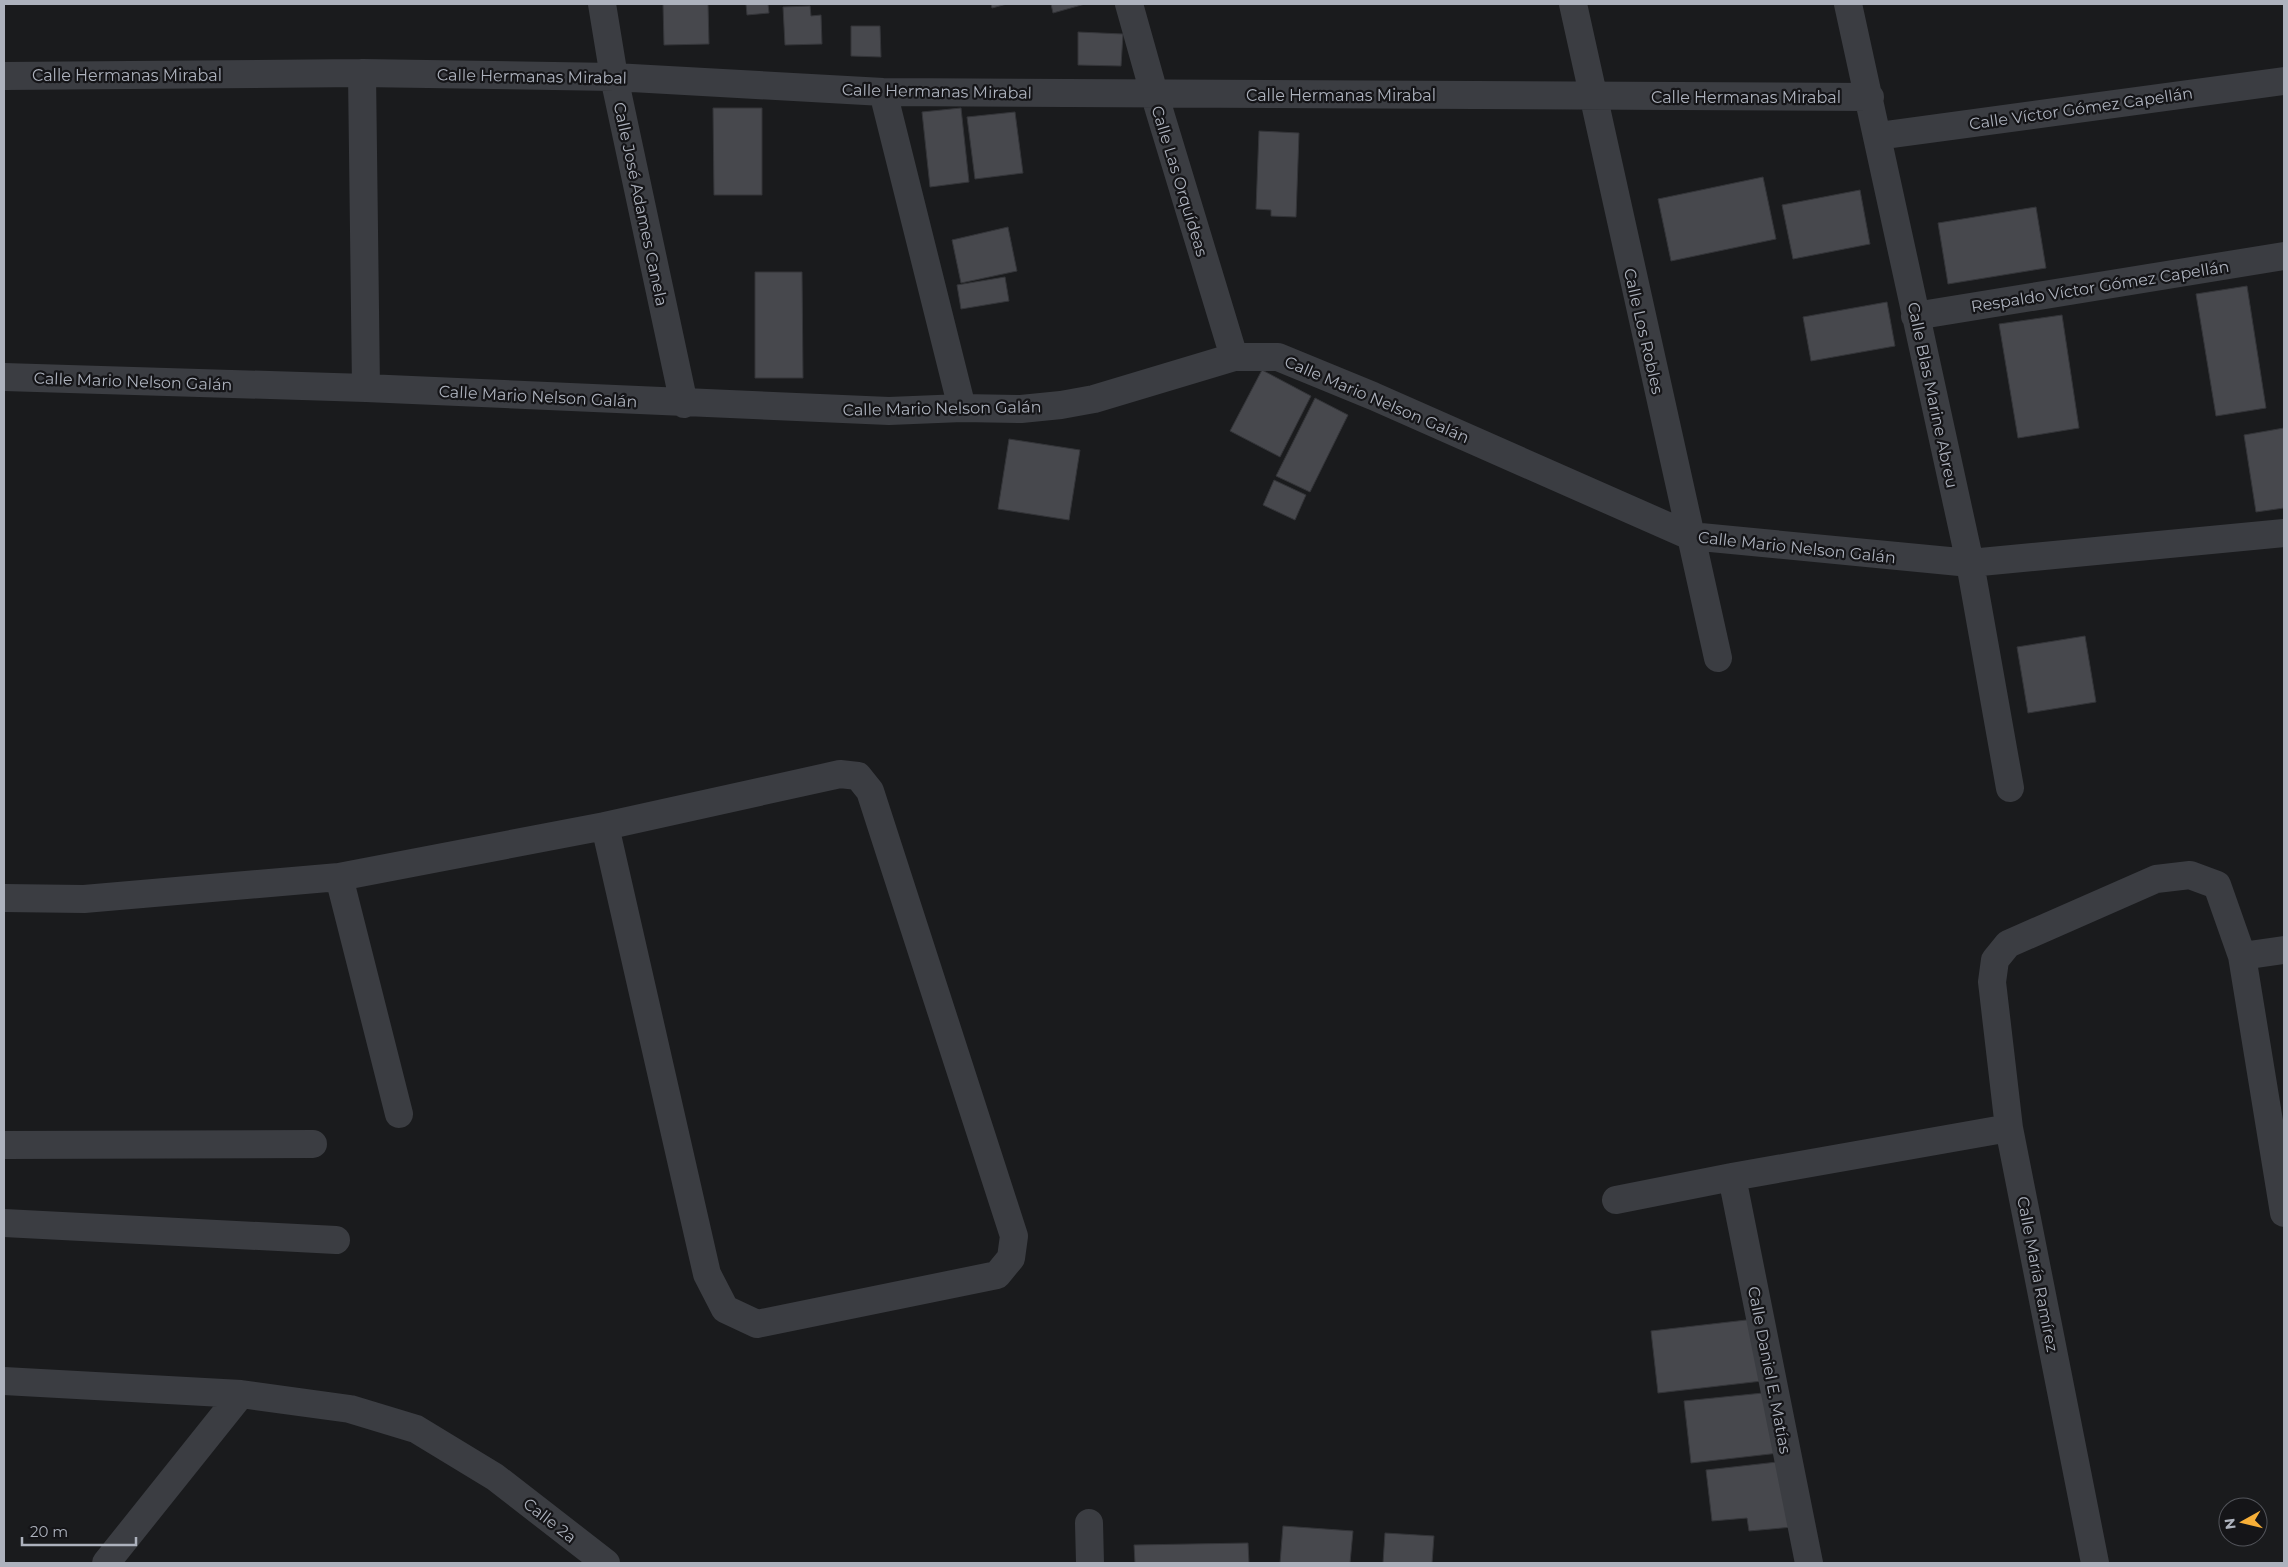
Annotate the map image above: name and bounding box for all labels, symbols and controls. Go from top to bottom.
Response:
street label: Calle Hermanas Mirabal [437,65,627,88]
street label: Calle Hermanas Mirabal [32,66,222,85]
street label: Calle Hermanas Mirabal [842,80,1032,103]
street label: Calle Víctor Gómez Capellán [1968,83,2194,134]
street label: Calle Hermanas Mirabal [1246,86,1436,105]
street label: Calle Hermanas Mirabal [1651,88,1841,107]
street label: Calle José Adames Canela [610,100,671,308]
street label: Calle Las Orquídeas [1147,103,1212,259]
street label: Respaldo Víctor Gómez Capellán [1970,257,2231,316]
street label: Calle Los Robles [1620,266,1667,396]
street label: Calle Blas Marine Abreu [1903,300,1962,490]
street label: Calle Mario Nelson Galán [1282,352,1472,447]
street label: Calle Mario Nelson Galán [33,369,233,394]
street label: Calle Mario Nelson Galán [438,382,638,411]
street label: Calle Mario Nelson Galán [842,397,1042,420]
street label: Calle Mario Nelson Galán [1697,528,1897,567]
street label: Calle María Ramírez [2013,1195,2062,1354]
street label: Calle Daniel E. Matías [1744,1285,1795,1456]
street label: Calle 2a [520,1494,580,1547]
north arrow [2218,1497,2268,1547]
scale bar [22,1514,136,1546]
text: N [2220,1517,2240,1531]
text: 20 m [30,1522,68,1541]

